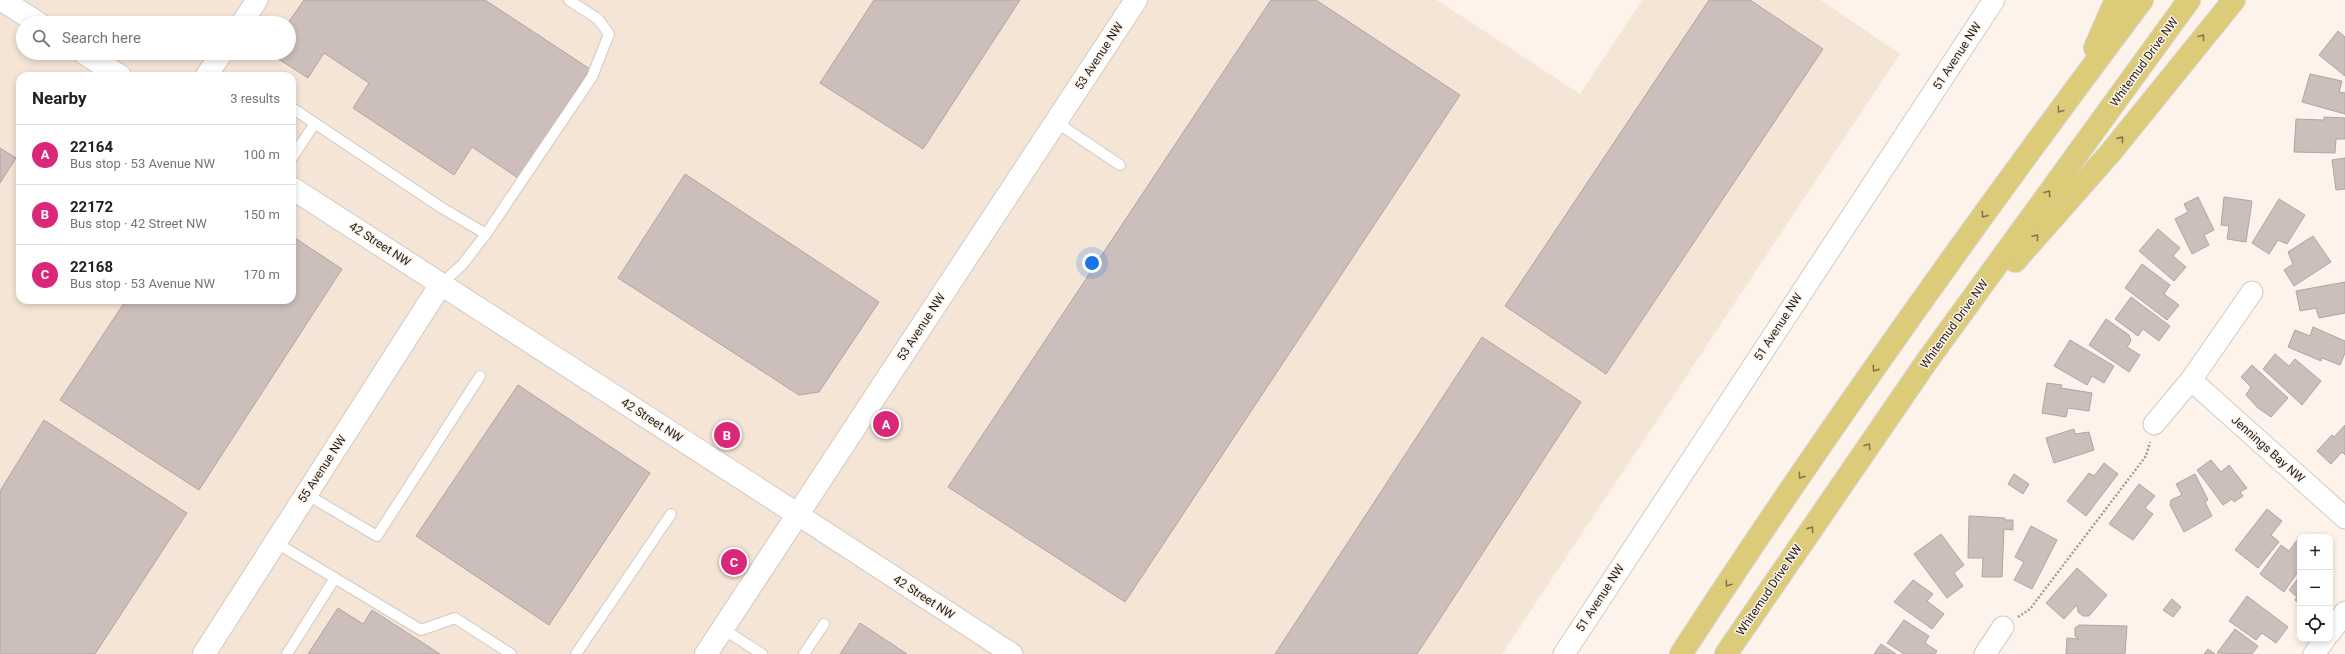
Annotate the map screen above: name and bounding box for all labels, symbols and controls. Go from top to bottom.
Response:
street label: Whitemud Drive NW [2107,15,2181,109]
search box [16,16,296,60]
street label: 53 Avenue NW [1072,19,1126,92]
street label: 51 Avenue NW [1930,19,1984,92]
icon: search [30,27,52,49]
text: Search here [62,29,141,47]
one-way arrow [2198,35,2205,42]
text: Nearby [32,88,87,108]
text: 3 results [230,91,280,106]
one-way arrow [2057,106,2065,113]
one-way arrow [2117,136,2124,144]
text: 22164 [70,138,113,156]
text: A [41,147,49,162]
text: 100 m [243,147,280,162]
text: Bus stop · 53 Avenue NW [70,156,215,171]
one-way arrow [2043,191,2050,198]
text: 22172 [70,198,113,216]
text: B [41,207,49,222]
text: 150 m [243,207,280,222]
one-way arrow [1982,211,1989,218]
text: Bus stop · 42 Street NW [70,216,207,231]
street label: 42 Street NW [347,219,414,269]
one-way arrow [2031,234,2038,242]
your location [1082,253,1102,273]
text: 22168 [70,258,113,276]
text: C [41,267,49,282]
text: 170 m [243,267,280,282]
text: Bus stop · 53 Avenue NW [70,276,215,291]
street label: Whitemud Drive NW [1917,277,1991,371]
street label: 53 Avenue NW [894,290,948,363]
street label: 51 Avenue NW [1751,290,1805,363]
one-way arrow [1872,365,1880,372]
street label: 42 Street NW [619,395,686,445]
pin: A [873,409,899,439]
street label: Jennings Bay NW [2229,413,2308,486]
pin: B [714,420,740,450]
street label: 55 Avenue NW [295,432,349,505]
one-way arrow [1863,443,1870,450]
one-way arrow [1798,472,1806,479]
one-way arrow [1806,526,1814,533]
map controls [2297,534,2333,642]
button: + [2297,534,2333,570]
street label: Whitemud Drive NW [1733,542,1805,638]
pin: C [721,547,747,577]
street label: 51 Avenue NW [1573,561,1627,634]
button: − [2297,570,2333,606]
street label: 42 Street NW [891,572,958,622]
one-way arrow [1726,579,1733,586]
button: locate [2297,606,2333,642]

